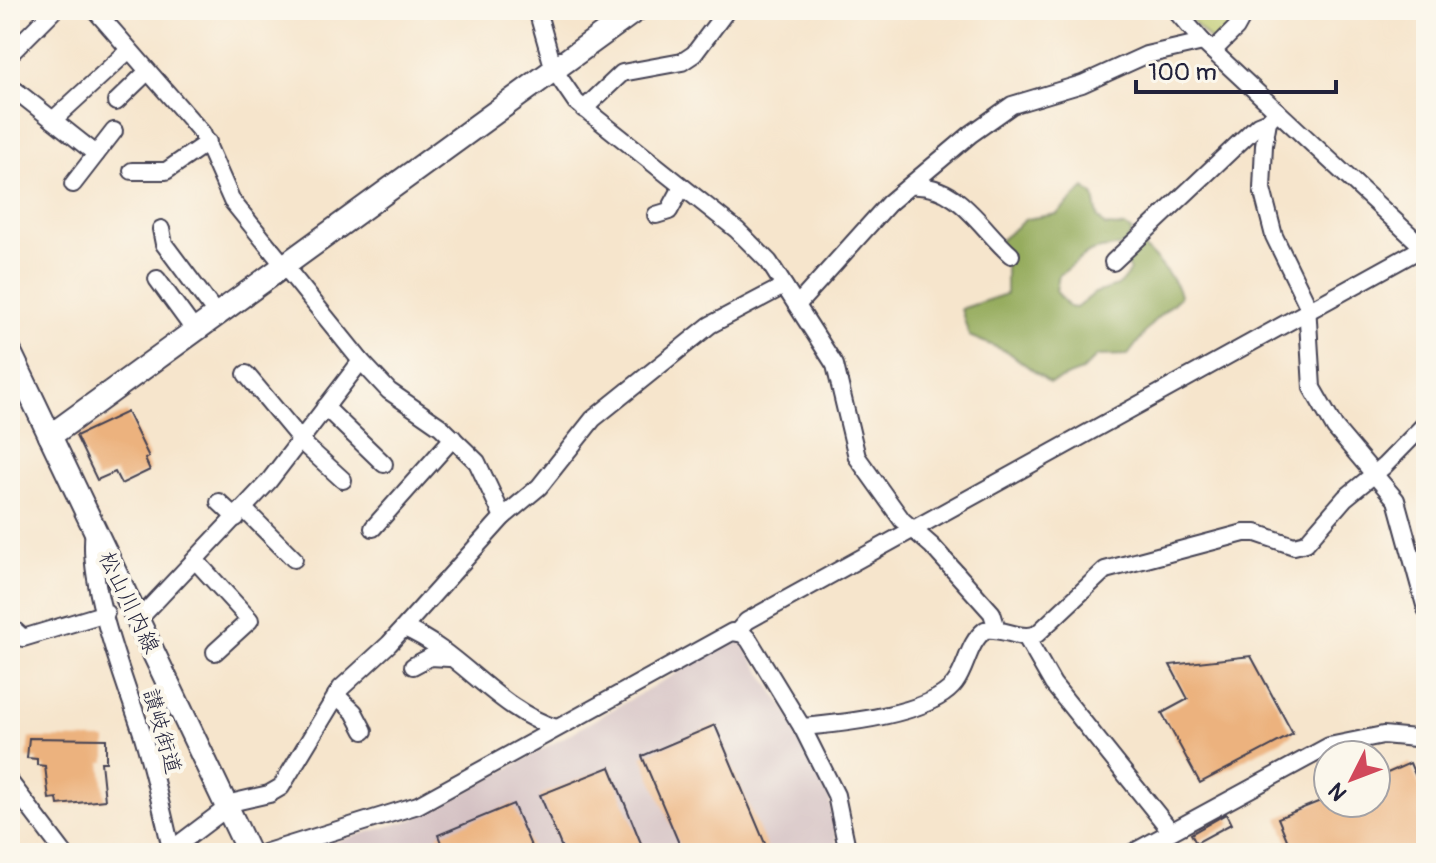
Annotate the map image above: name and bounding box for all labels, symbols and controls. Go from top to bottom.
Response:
scale bar [1136,44,1336,94]
text: 100 m [1148,58,1217,87]
street label: 松山川内線 [92,547,166,658]
street label: 讃岐街道 [136,685,188,777]
north arrow [1312,739,1392,819]
text: N [1322,777,1353,807]

